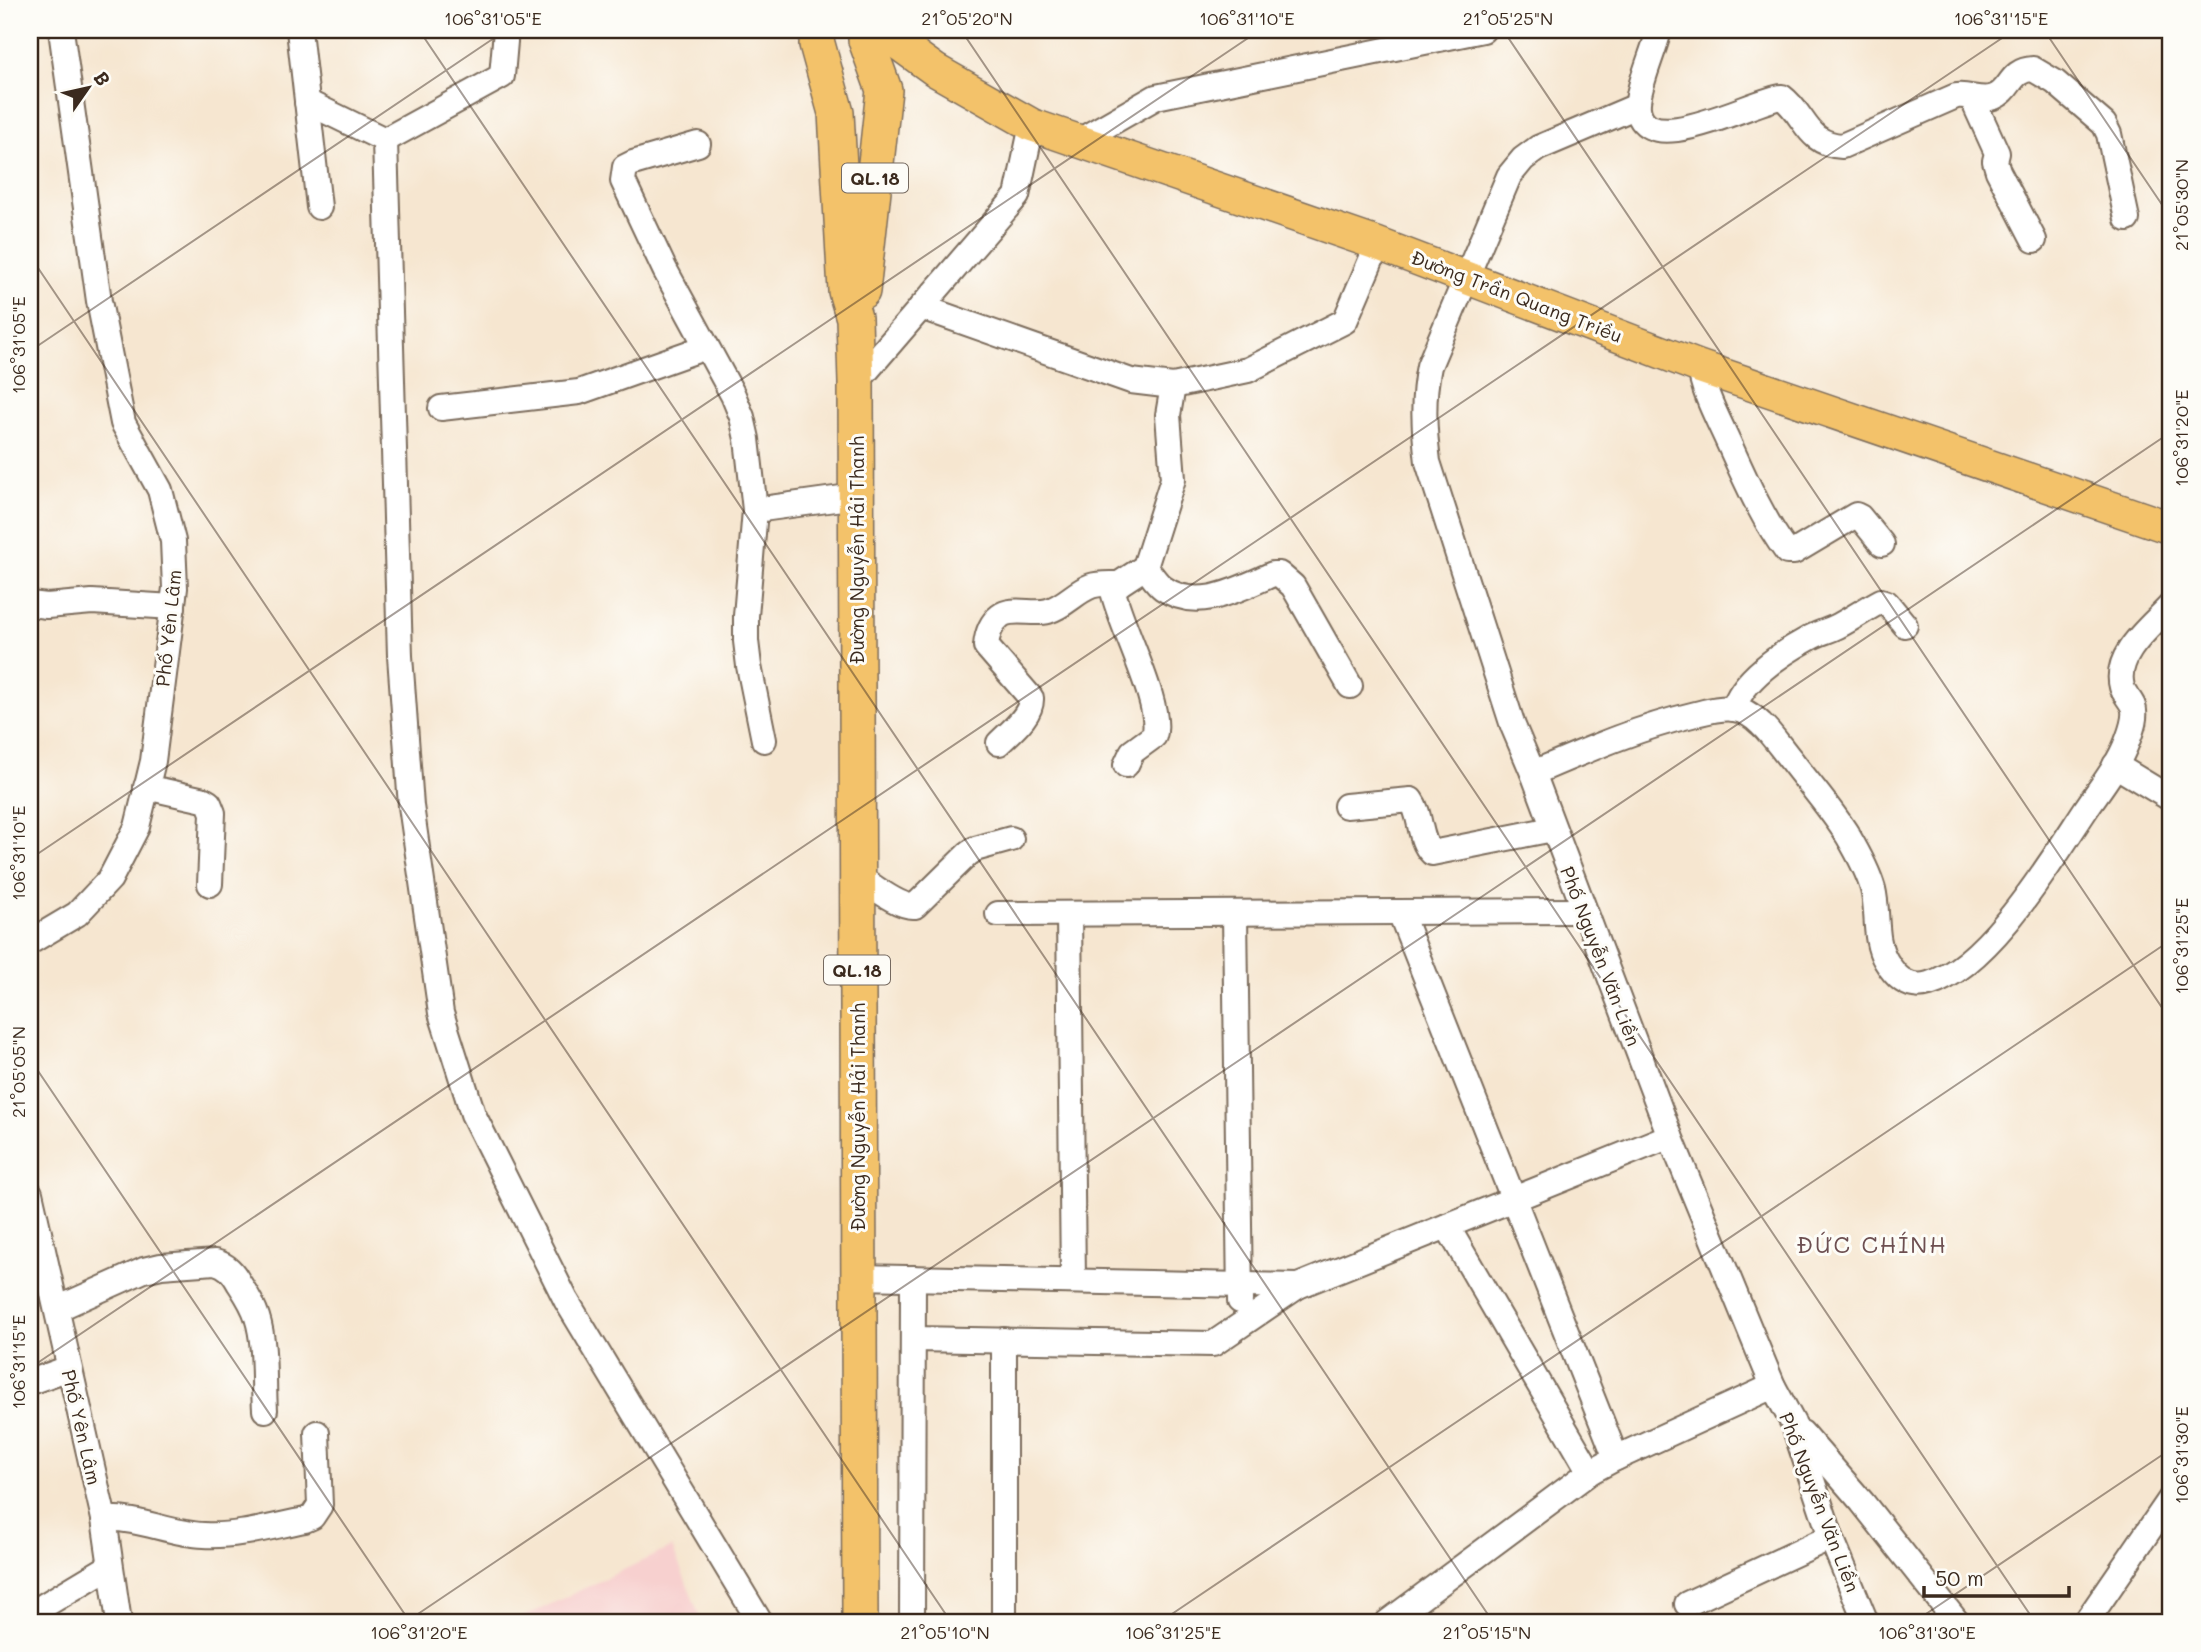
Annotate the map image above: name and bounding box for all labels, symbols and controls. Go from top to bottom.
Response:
text: 106°31'05"E [444,6,542,30]
text: 21°05'20"N [921,6,1013,30]
text: 106°31'10"E [1199,6,1295,30]
text: 21°05'25"N [1463,6,1553,30]
text: 106°31'15"E [1954,6,2048,30]
north arrow [52,52,122,122]
text: B [89,66,116,91]
text: 21°05'30"N [2169,159,2193,251]
road number: QL.18 [842,163,908,192]
street label: Đường Trần Quang Triều [1408,244,1626,348]
text: 106°31'05"E [6,296,30,394]
text: 106°31'20"E [2169,389,2193,487]
street label: Đường Nguyễn Hải Thanh [844,436,869,664]
street label: Phố Yên Lâm [149,568,187,688]
text: 106°31'10"E [6,805,30,901]
street label: Phố Nguyễn Văn Liền [1555,863,1647,1049]
text: 106°31'25"E [2169,898,2193,994]
road number: QL.18 [824,956,890,985]
street label: Đường Nguyễn Hải Thanh [845,1003,870,1231]
text: 21°05'05"N [6,1026,30,1118]
district label: ĐỨC CHÍNH [1796,1229,1948,1259]
text: 106°31'15"E [6,1315,30,1409]
street label: Phố Yên Lâm [57,1367,107,1487]
text: 106°31'30"E [2169,1406,2193,1504]
street label: Phố Nguyễn Văn Liền [1774,1409,1866,1595]
scale bar [1924,1554,2070,1598]
text: 50 m [1935,1564,1984,1591]
text: 106°31'20"E [370,1620,468,1644]
text: 21°05'10"N [900,1620,990,1644]
text: 106°31'25"E [1125,1620,1221,1644]
text: 21°05'15"N [1443,1620,1531,1644]
text: 106°31'30"E [1878,1620,1976,1644]

